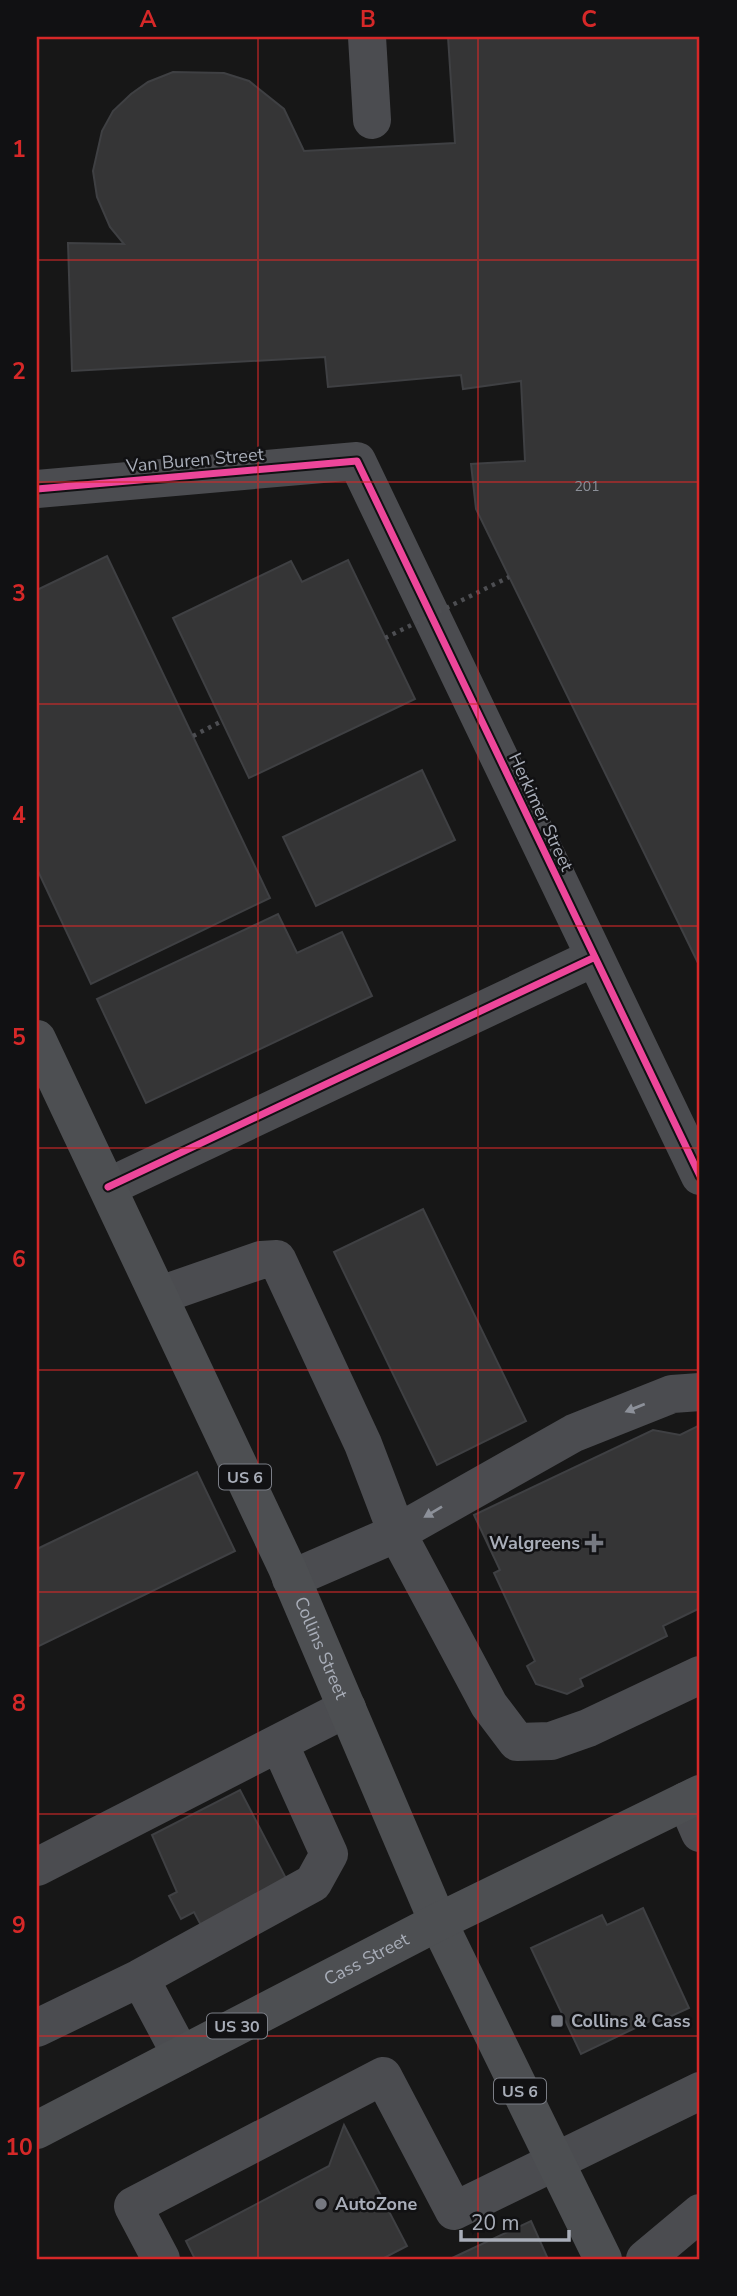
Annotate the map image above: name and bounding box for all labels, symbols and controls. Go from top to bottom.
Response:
text: A [139,4,157,35]
text: B [360,4,376,35]
text: C [581,4,597,35]
text: 1 [12,134,26,165]
text: 2 [12,356,26,387]
street label: Van Buren Street [124,442,265,478]
house number: 201 [574,477,600,496]
text: 3 [12,578,26,609]
street label: Herkimer Street [503,749,579,876]
text: 4 [12,800,26,831]
text: 5 [12,1022,26,1053]
text: 6 [12,1244,26,1275]
one-way arrow [624,1403,645,1414]
road number: US 6 [219,1464,271,1490]
text: 7 [12,1466,26,1497]
one-way arrow [423,1505,442,1518]
place label: Walgreens [489,1531,580,1555]
marker: Walgreens [586,1535,602,1551]
street label: Collins Street [289,1593,354,1703]
text: 8 [12,1688,26,1719]
text: 9 [12,1910,26,1941]
street label: Cass Street [320,1927,414,1991]
place label: Collins & Cass [571,2009,691,2033]
marker: Collins & Cass [549,2013,565,2029]
road number: US 30 [207,2014,267,2038]
road number: US 6 [494,2078,546,2104]
text: 10 [5,2132,33,2163]
place label: AutoZone [335,2192,418,2216]
marker: AutoZone [313,2196,329,2212]
scale bar [461,2198,569,2242]
text: 20 m [471,2209,520,2237]

